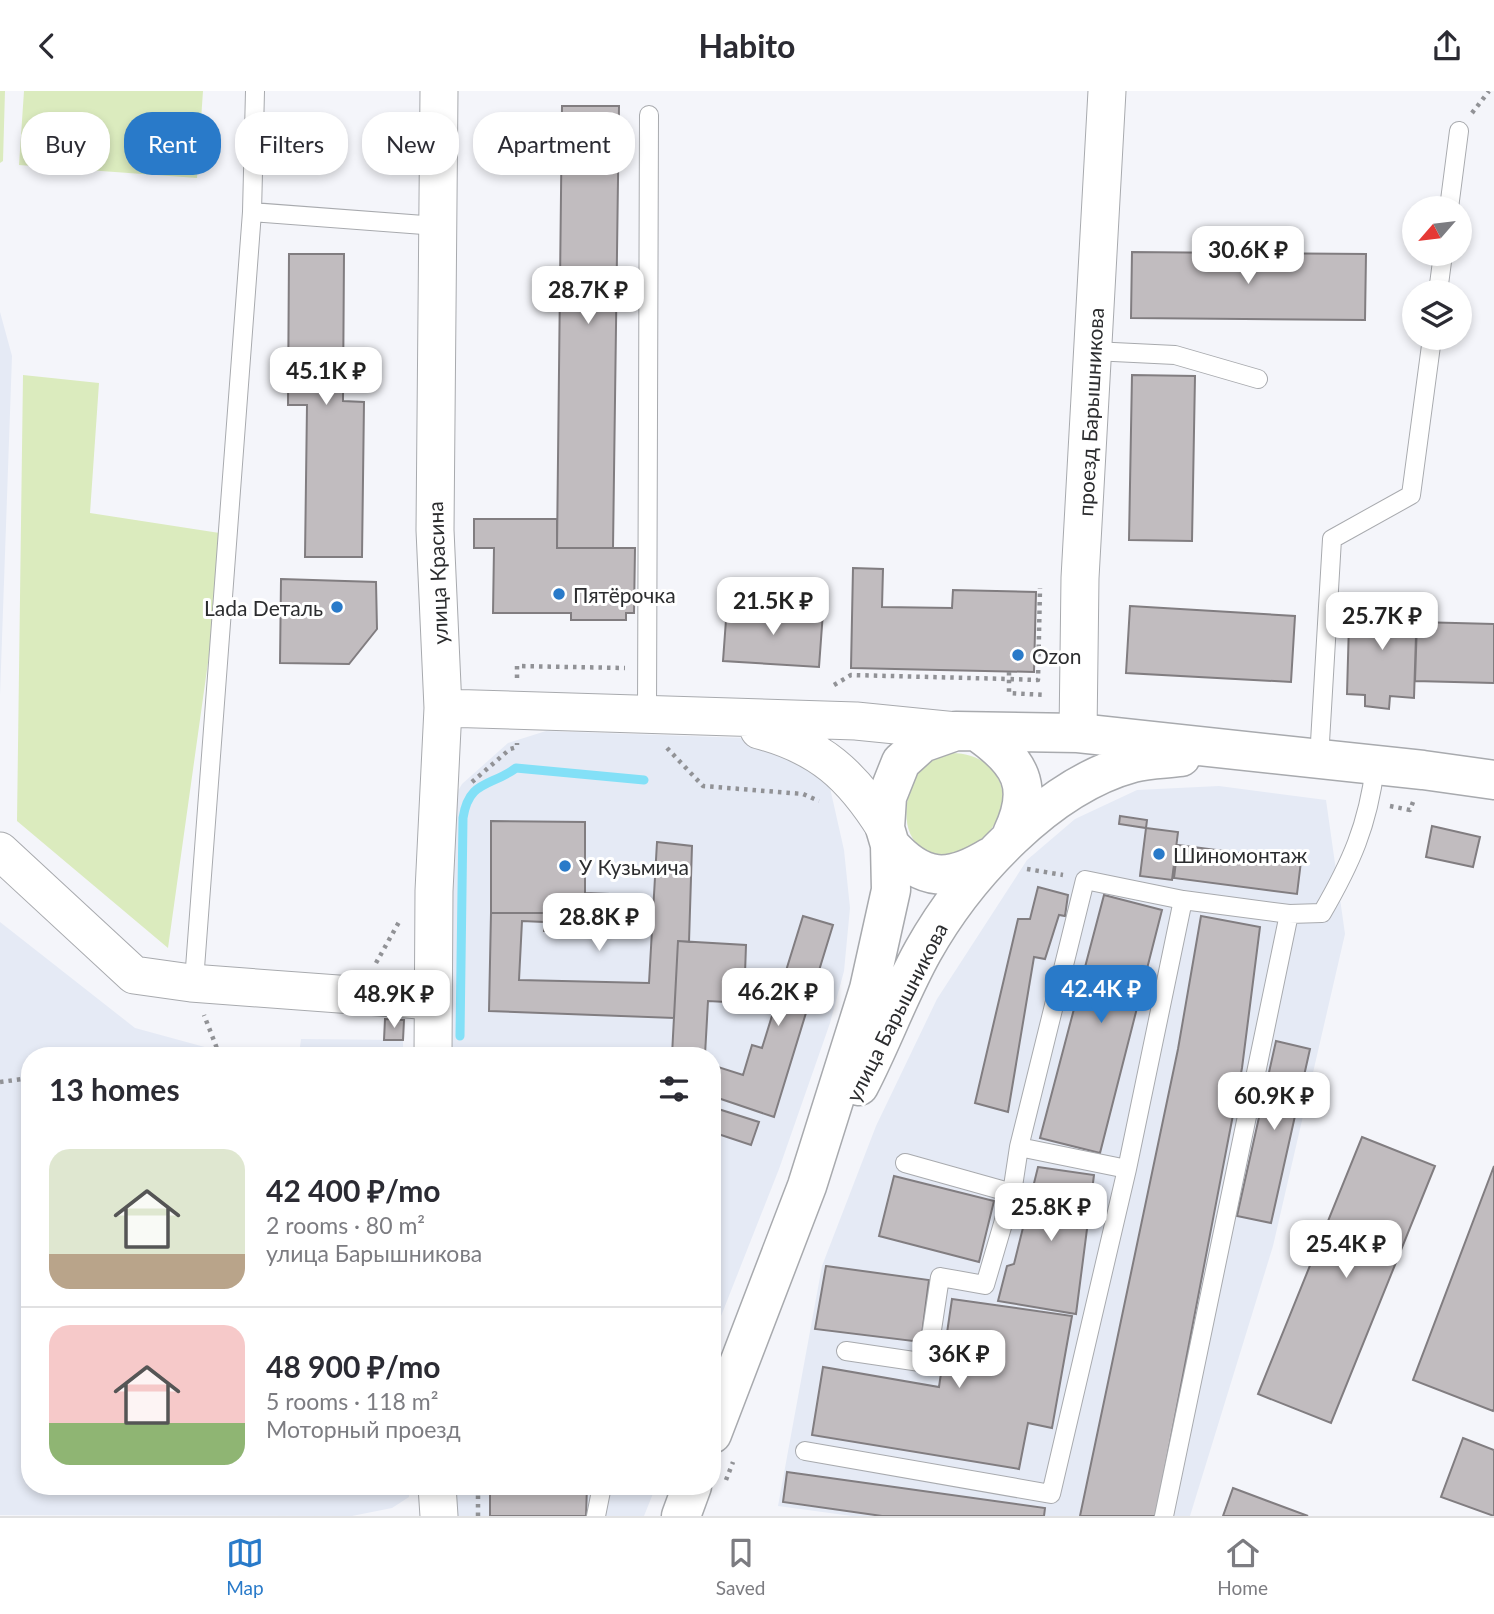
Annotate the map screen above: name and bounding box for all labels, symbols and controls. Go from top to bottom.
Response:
text: Habito [699,26,795,65]
icon: back [28,27,66,65]
icon: share [1428,27,1466,65]
chip: Buy [21,112,110,175]
chip: Rent [124,112,221,175]
chip: Filters [235,112,348,175]
chip: New [362,112,459,175]
chip: Apartment [473,112,635,175]
north arrow [1402,196,1472,266]
map controls [1402,196,1472,350]
pin: 30.6K ₽ [1183,227,1313,286]
text: 30.6K ₽ [1208,235,1288,263]
pin: 28.7K ₽ [523,267,653,326]
text: 28.7K ₽ [548,275,628,303]
button: layers [1402,280,1472,350]
street label: проезд Барышникова [1072,307,1108,517]
pin: 45.1K ₽ [261,347,391,407]
text: 45.1K ₽ [286,356,366,384]
street label: улица Красина [422,501,452,645]
pin: 21.5K ₽ [708,577,838,637]
place label: Пятёрочка [573,582,676,607]
marker: Пятёрочка [551,586,567,602]
text: 21.5K ₽ [733,586,813,614]
pin: 25.7K ₽ [1317,593,1447,652]
place label: Lada Dеталь [204,595,323,620]
marker: Lada Dеталь [329,599,345,615]
text: 25.7K ₽ [1342,601,1422,629]
place label: Ozon [1032,643,1082,668]
marker: Ozon [1010,647,1026,663]
place label: Шиномонтаж [1173,842,1308,867]
marker: Шиномонтаж [1151,846,1167,862]
place label: У Кузьмича [579,854,689,879]
marker: У Кузьмича [557,858,573,874]
pin: 28.8K ₽ [534,893,664,953]
text: 28.8K ₽ [559,902,639,930]
street label: улица Барышникова [840,918,952,1106]
pin: 42.4K ₽ [1036,965,1166,1025]
pin: 46.2K ₽ [713,969,843,1028]
pin: 48.9K ₽ [329,971,459,1030]
text: 42.4K ₽ [1061,974,1141,1002]
text: 46.2K ₽ [738,977,818,1005]
text: 48.9K ₽ [354,979,434,1007]
icon: filters [655,1070,693,1108]
text: 13 homes [49,1071,180,1107]
pin: 60.9K ₽ [1209,1073,1339,1132]
text: 60.9K ₽ [1234,1081,1314,1109]
text: 42 400 ₽/mo [266,1172,441,1208]
icon: home [105,1177,189,1261]
pin: 25.8K ₽ [986,1183,1116,1243]
text: 25.8K ₽ [1011,1192,1091,1220]
text: 2 rooms · 80 m² [266,1211,425,1239]
pin: 25.4K ₽ [1281,1221,1411,1280]
text: 25.4K ₽ [1306,1229,1386,1257]
text: улица Барышникова [266,1239,482,1267]
pin: 36K ₽ [910,1331,1008,1390]
text: 36K ₽ [928,1339,990,1367]
text: 48 900 ₽/mo [266,1348,441,1384]
icon: home [105,1353,189,1437]
text: 5 rooms · 118 m² [266,1387,438,1415]
text: Моторный проезд [266,1415,461,1443]
tab: Map [226,1534,264,1599]
tab: Saved [716,1534,765,1599]
tab: Home [1217,1534,1268,1599]

